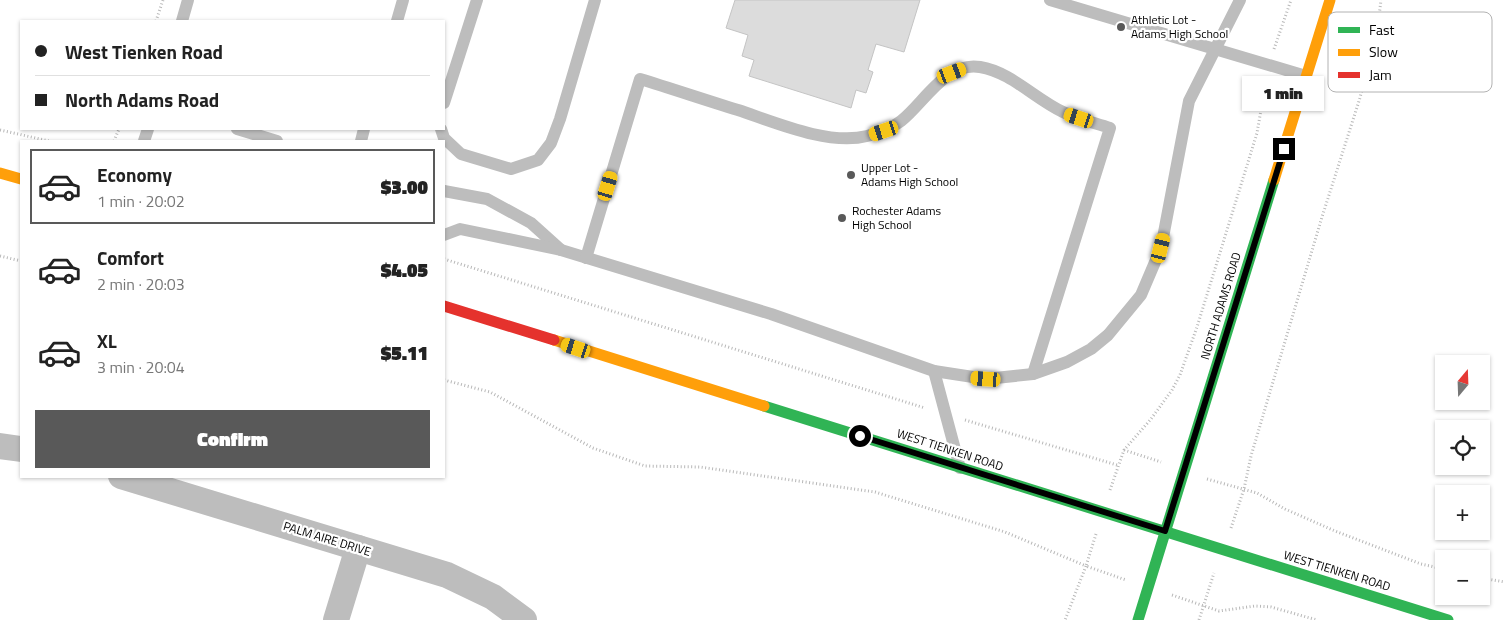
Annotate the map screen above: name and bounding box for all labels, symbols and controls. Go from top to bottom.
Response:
place label: Athletic Lot - Adams High School [1131,10,1228,43]
legend [1328,12,1492,92]
text: Fast [1369,19,1394,40]
marker: Athletic Lot - Adams High School [1115,21,1127,33]
text: West Tienken Road [65,37,223,66]
text: Slow [1369,41,1398,62]
car [935,61,968,85]
text: Jam [1369,64,1392,85]
callout: 1 min [1243,76,1325,112]
text: 1 min [1263,81,1303,105]
text: North Adams Road [65,85,219,114]
car [1062,106,1095,130]
car [867,119,900,143]
route end [1273,138,1295,160]
place label: Upper Lot - Adams High School [861,158,958,191]
text: Economy [97,160,172,189]
icon: car [37,164,82,209]
car [596,169,619,203]
marker: Upper Lot - Adams High School [845,169,857,181]
text: $3.00 [381,172,428,201]
text: 1 min · 20:02 [97,189,185,213]
place label: Rochester Adams High School [852,201,941,234]
marker: Rochester Adams High School [836,212,848,224]
car [1150,232,1171,264]
text: Comfort [97,243,164,272]
icon: car [37,247,82,292]
street label: NORTH ADAMS ROAD [1195,250,1246,362]
text: $4.05 [381,255,428,284]
text: 2 min · 20:03 [97,272,185,296]
text: XL [97,326,117,355]
icon: car [37,330,82,375]
car [559,336,592,360]
text: $5.11 [381,338,428,367]
text: 3 min · 20:04 [97,355,185,379]
north arrow [1435,355,1490,410]
map controls [1435,355,1490,605]
car [970,370,1001,388]
button: Confirm [35,410,430,468]
button: locate [1435,420,1490,475]
street label: WEST TIENKEN ROAD [894,423,1006,476]
route start [849,425,871,447]
button: + [1435,485,1490,540]
street label: PALM AIRE DRIVE [281,516,374,561]
street label: WEST TIENKEN ROAD [1281,545,1393,596]
button: − [1435,550,1490,605]

